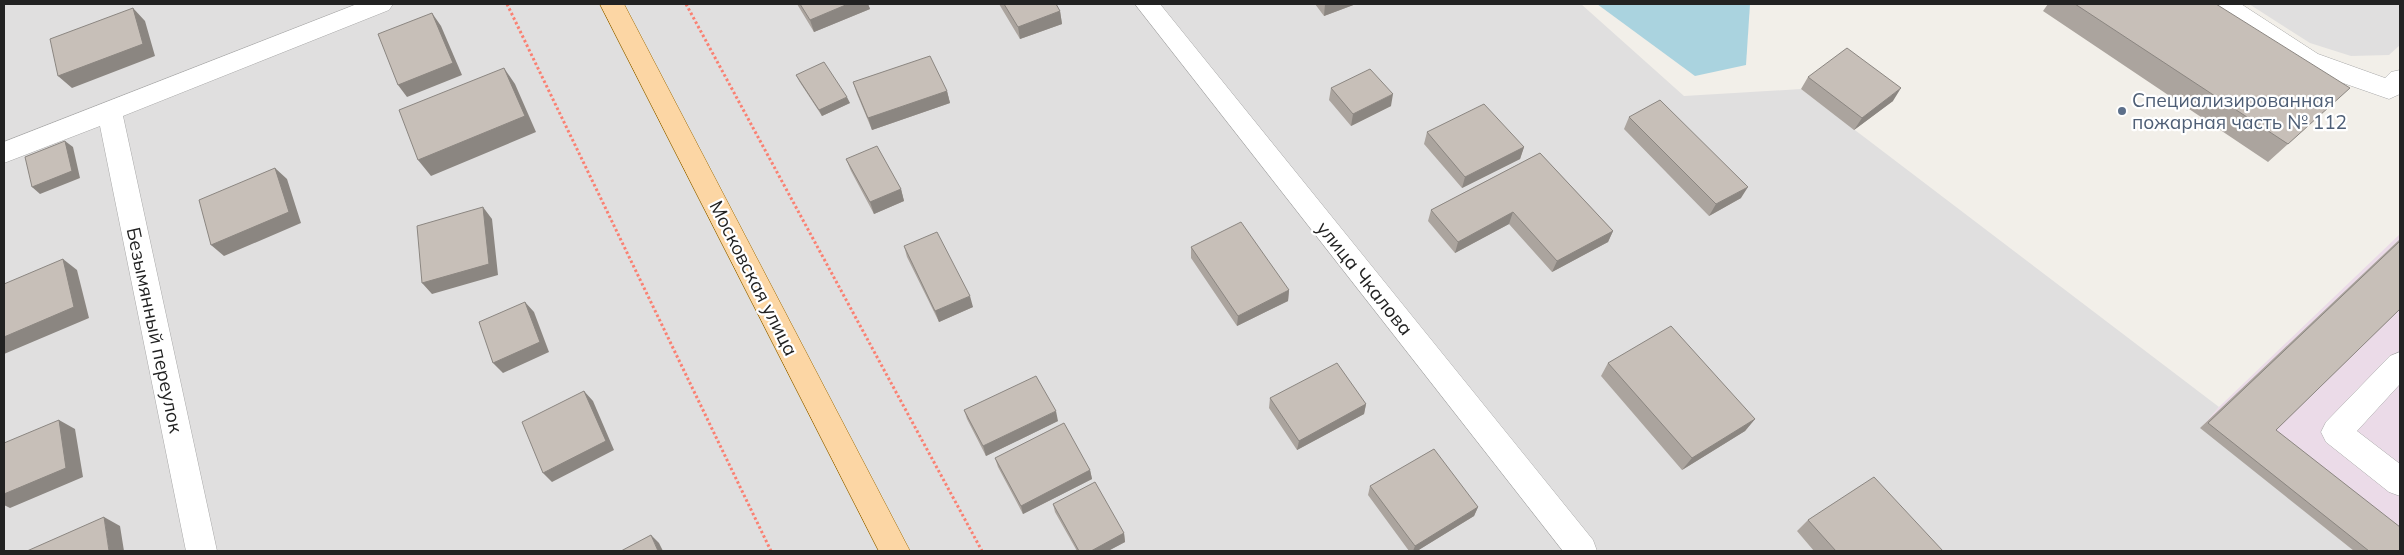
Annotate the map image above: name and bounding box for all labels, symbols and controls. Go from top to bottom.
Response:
place label: Специализированная пожарная часть № 112 [2132,88,2347,134]
marker: Специализированная пожарная часть № 112 [2116,105,2128,117]
street label: Московская улица [704,196,804,360]
street label: улица Чкалова [1312,216,1418,340]
street label: Безымянный переулок [121,225,189,436]

